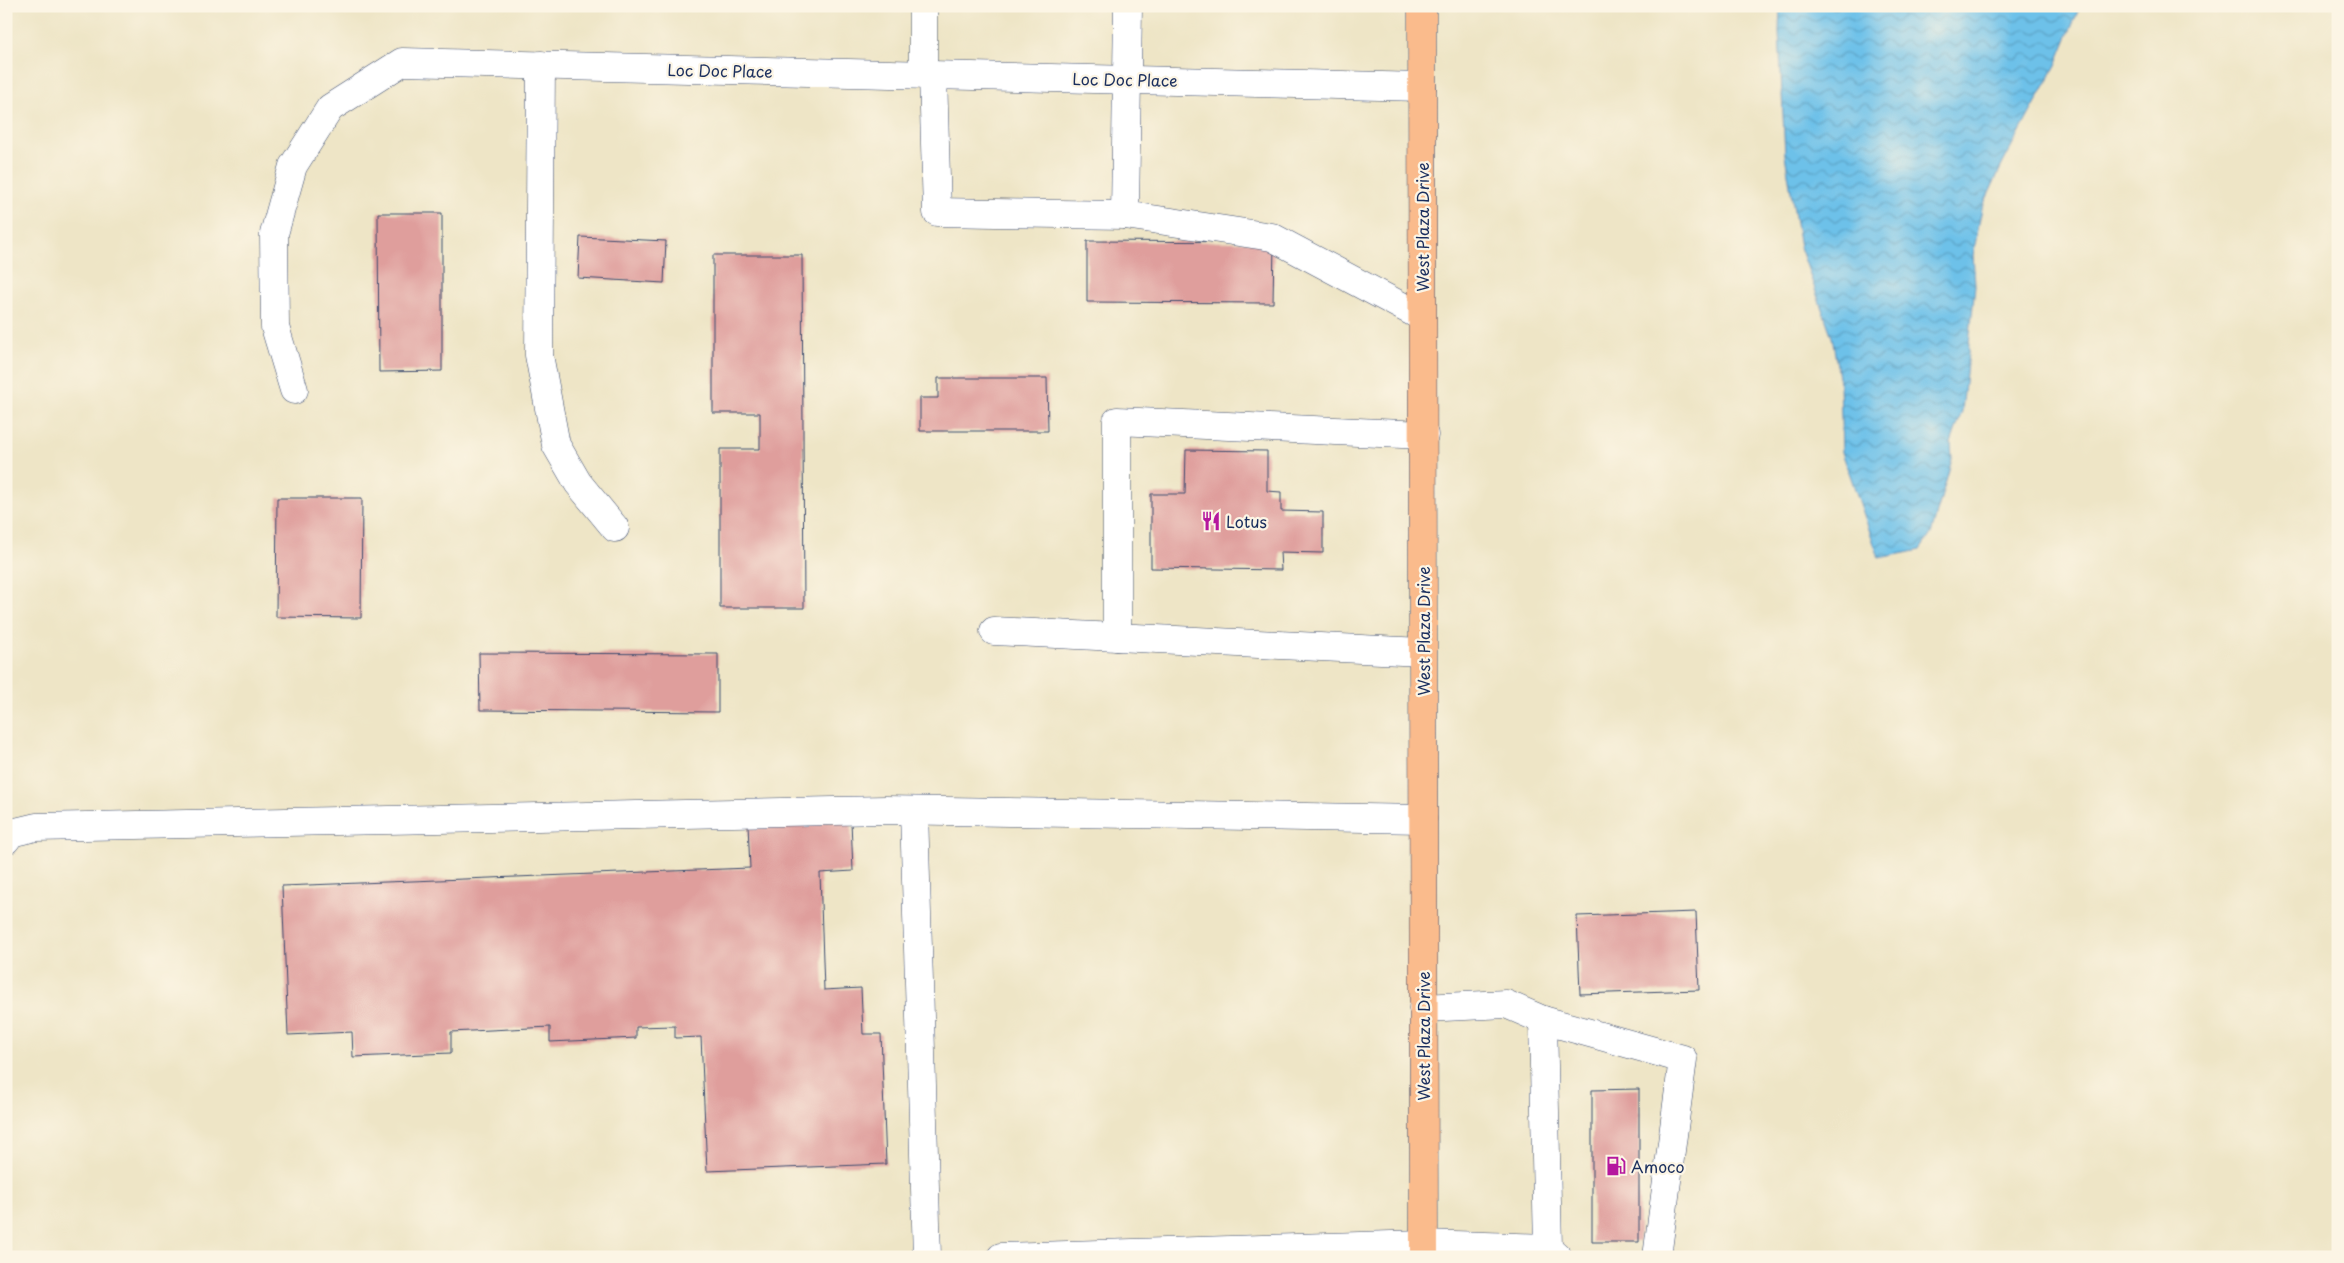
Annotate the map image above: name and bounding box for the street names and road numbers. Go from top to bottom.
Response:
street label: Loc Doc Place [667,57,773,83]
street label: Loc Doc Place [1072,66,1178,92]
street label: West Plaza Drive [1410,162,1434,292]
street label: West Plaza Drive [1411,566,1435,696]
street label: West Plaza Drive [1411,971,1435,1101]

